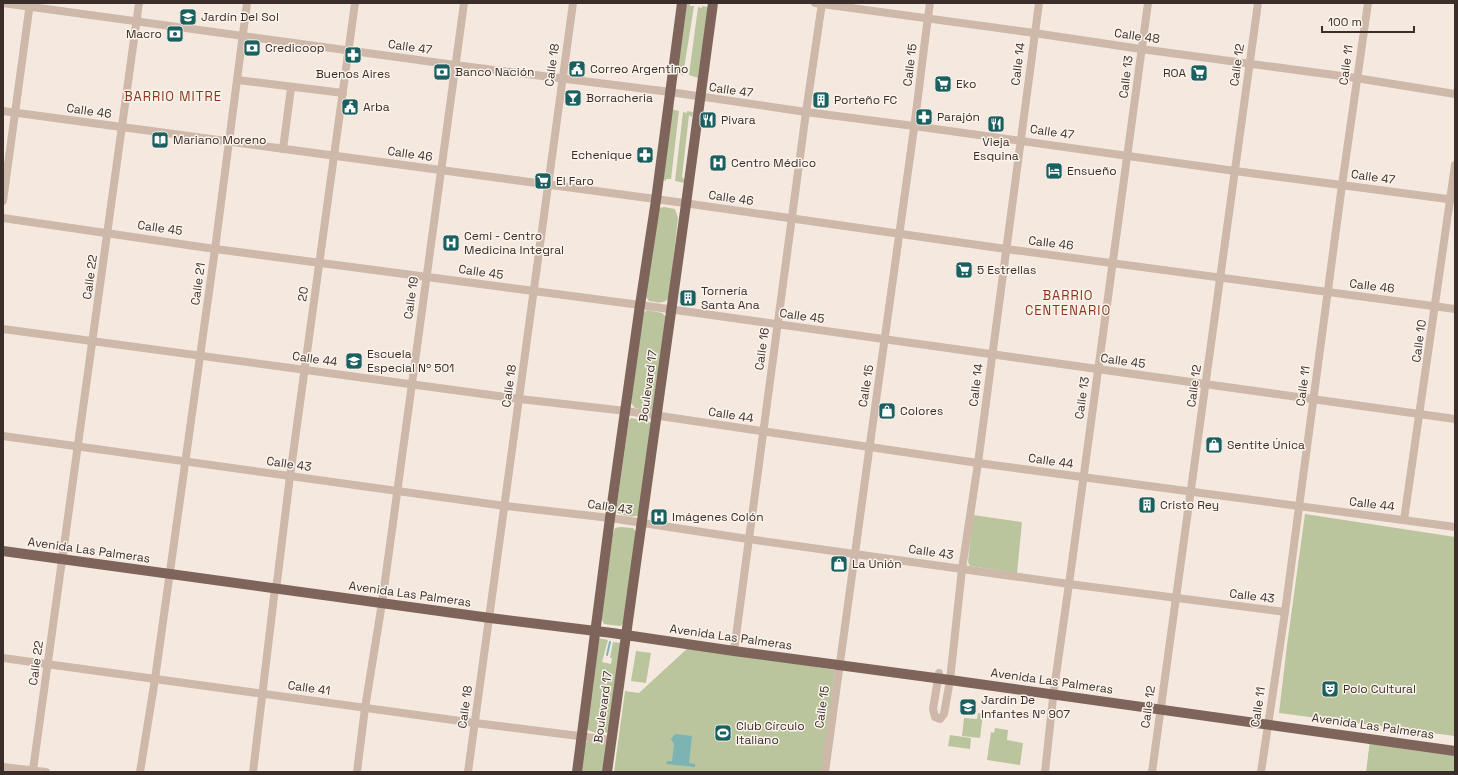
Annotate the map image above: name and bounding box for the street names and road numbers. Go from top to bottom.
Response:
street label: Calle 48 [1113,25,1161,47]
street label: Calle 47 [387,36,433,58]
street label: Calle 14 [1007,41,1029,86]
street label: Calle 18 [541,43,563,87]
street label: Calle 15 [899,43,921,87]
street label: Calle 12 [1226,43,1248,87]
street label: Calle 11 [1335,44,1357,86]
street label: Calle 13 [1115,55,1137,99]
street label: Calle 47 [708,79,754,101]
street label: Calle 46 [65,100,113,122]
street label: Calle 47 [1029,121,1075,143]
street label: Calle 46 [386,143,434,165]
street label: Calle 47 [1350,166,1396,188]
street label: Calle 46 [707,187,755,209]
street label: Calle 45 [136,217,184,239]
street label: Calle 46 [1027,232,1075,254]
street label: Calle 22 [79,254,101,300]
street label: Calle 45 [457,261,505,283]
street label: Calle 21 [187,262,209,306]
street label: Calle 46 [1348,275,1396,297]
street label: Calle 19 [400,276,422,320]
street label: 20 [294,285,312,303]
street label: Calle 45 [778,305,826,327]
street label: Calle 10 [1408,318,1430,364]
street label: Calle 16 [751,327,773,371]
street label: Calle 44 [291,348,339,370]
street label: Boulevard 17 [635,349,661,423]
street label: Calle 45 [1099,350,1147,372]
street label: Calle 14 [965,362,987,407]
street label: Calle 18 [498,364,520,408]
street label: Calle 15 [855,364,877,408]
street label: Calle 12 [1183,364,1205,408]
street label: Calle 11 [1292,365,1314,407]
street label: Calle 13 [1071,376,1093,420]
street label: Calle 44 [707,404,755,427]
street label: Calle 44 [1027,450,1075,472]
street label: Calle 43 [265,453,313,475]
street label: Calle 44 [1348,493,1396,515]
street label: Calle 43 [586,496,634,518]
street label: Avenida Las Palmeras [27,533,151,567]
street label: Calle 43 [907,541,955,563]
street label: Avenida Las Palmeras [348,577,472,611]
street label: Calle 43 [1228,585,1276,607]
street label: Avenida Las Palmeras [669,620,793,654]
street label: Calle 22 [25,640,47,686]
street label: Avenida Las Palmeras [990,664,1114,698]
street label: Boulevard 17 [590,670,616,744]
street label: Calle 41 [287,677,331,699]
street label: Calle 18 [454,685,476,729]
street label: Calle 15 [811,685,833,729]
street label: Calle 12 [1137,685,1159,729]
street label: Calle 11 [1247,686,1269,728]
street label: Avenida Las Palmeras [1311,709,1435,743]

